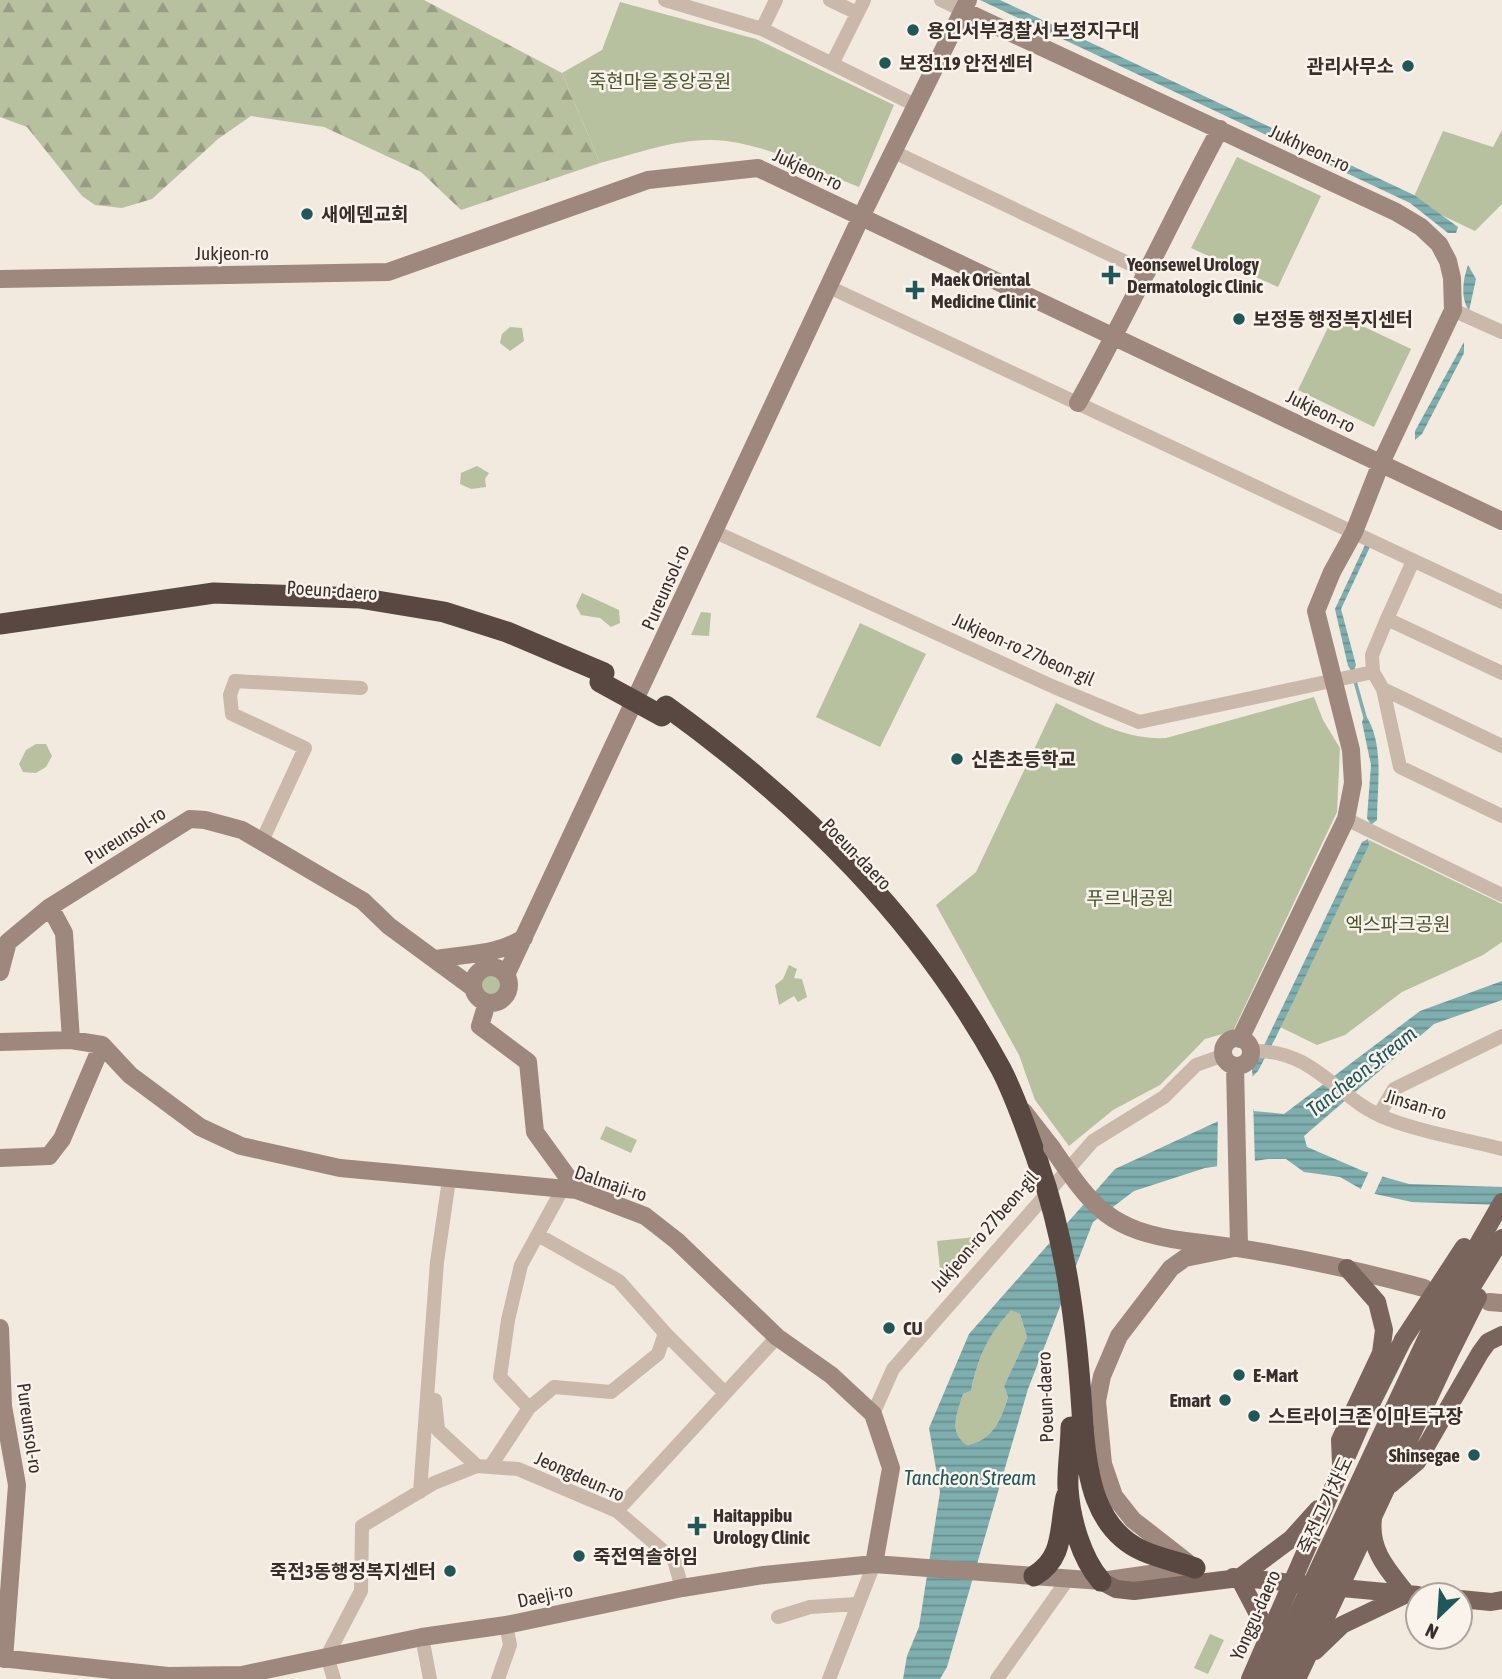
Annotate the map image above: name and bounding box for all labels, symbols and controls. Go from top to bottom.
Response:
place label: 용인서부경찰서 보정지구대 [927,19,1139,41]
marker: 용인서부경찰서 보정지구대 [905,22,921,38]
place label: 보정119 안전센터 [899,52,1033,74]
marker: 보정119 안전센터 [877,55,893,71]
place label: 관리사무소 [1307,55,1394,77]
marker: 관리사무소 [1400,58,1416,74]
park label: 죽현마을 중앙공원 [589,70,731,92]
street label: Jukhyeon-ro [1266,120,1354,176]
street label: Jukjeon-ro [770,143,846,195]
place label: 새에덴교회 [321,203,408,225]
marker: 새에덴교회 [299,206,315,222]
street label: Jukjeon-ro [195,242,269,264]
place label: Yeonsewel Urology Dermatologic Clinic [1126,253,1263,297]
marker: Yeonsewel Urology Dermatologic Clinic [1101,265,1121,285]
place label: Maek Oriental Medicine Clinic [931,268,1036,312]
marker: Maek Oriental Medicine Clinic [905,280,925,300]
place label: 보정동 행정복지센터 [1253,308,1413,330]
marker: 보정동 행정복지센터 [1231,311,1247,327]
street label: Jukjeon-ro [1283,385,1359,437]
street label: Pureunsol-ro [636,541,694,633]
street label: Poeun-daero [286,576,378,604]
street label: Jukjeon-ro 27beon-gil [950,608,1098,690]
place label: 신촌초등학교 [971,748,1076,770]
marker: 신촌초등학교 [949,751,965,767]
street label: Pureunsol-ro [81,802,169,868]
street label: Poeun-daero [818,814,897,894]
park label: 푸르내공원 [1086,887,1174,909]
park label: 엑스파크공원 [1346,913,1450,935]
water label: Tancheon Stream [1301,1021,1421,1121]
street label: Jinsan-ro [1382,1084,1450,1124]
street label: Dalmaji-ro [572,1160,650,1206]
street label: Jukjeon-ro 27beon-gil [926,1166,1042,1296]
place label: CU [903,1317,923,1339]
marker: CU [881,1320,897,1336]
street label: Poeun-daero [1032,1351,1058,1443]
place label: E-Mart [1253,1364,1299,1386]
marker: E-Mart [1231,1367,1247,1383]
street label: Pureunsol-ro [13,1381,47,1475]
place label: Emart [1170,1389,1212,1411]
marker: Emart [1217,1392,1233,1408]
place label: 스트라이크존 이마트구장 [1268,1405,1463,1427]
marker: 스트라이크존 이마트구장 [1246,1408,1262,1424]
place label: Shinsegae [1389,1444,1460,1466]
street label: Jeongdeun-ro [532,1446,628,1506]
marker: Shinsegae [1466,1447,1482,1463]
street label: 죽전고가차도 [1293,1453,1357,1557]
water label: Tancheon Stream [904,1465,1036,1489]
place label: Haitappibu Urology Clinic [713,1504,810,1548]
marker: Haitappibu Urology Clinic [687,1516,707,1536]
place label: 죽전역솔하임 [593,1545,698,1567]
marker: 죽전역솔하임 [571,1548,587,1564]
place label: 죽전3동행정복지센터 [270,1560,436,1582]
marker: 죽전3동행정복지센터 [442,1563,458,1579]
street label: Yonggu-daero [1225,1566,1285,1663]
street label: Daeji-ro [515,1578,575,1612]
north arrow [1404,1581,1474,1651]
text: N [1422,1619,1442,1644]

